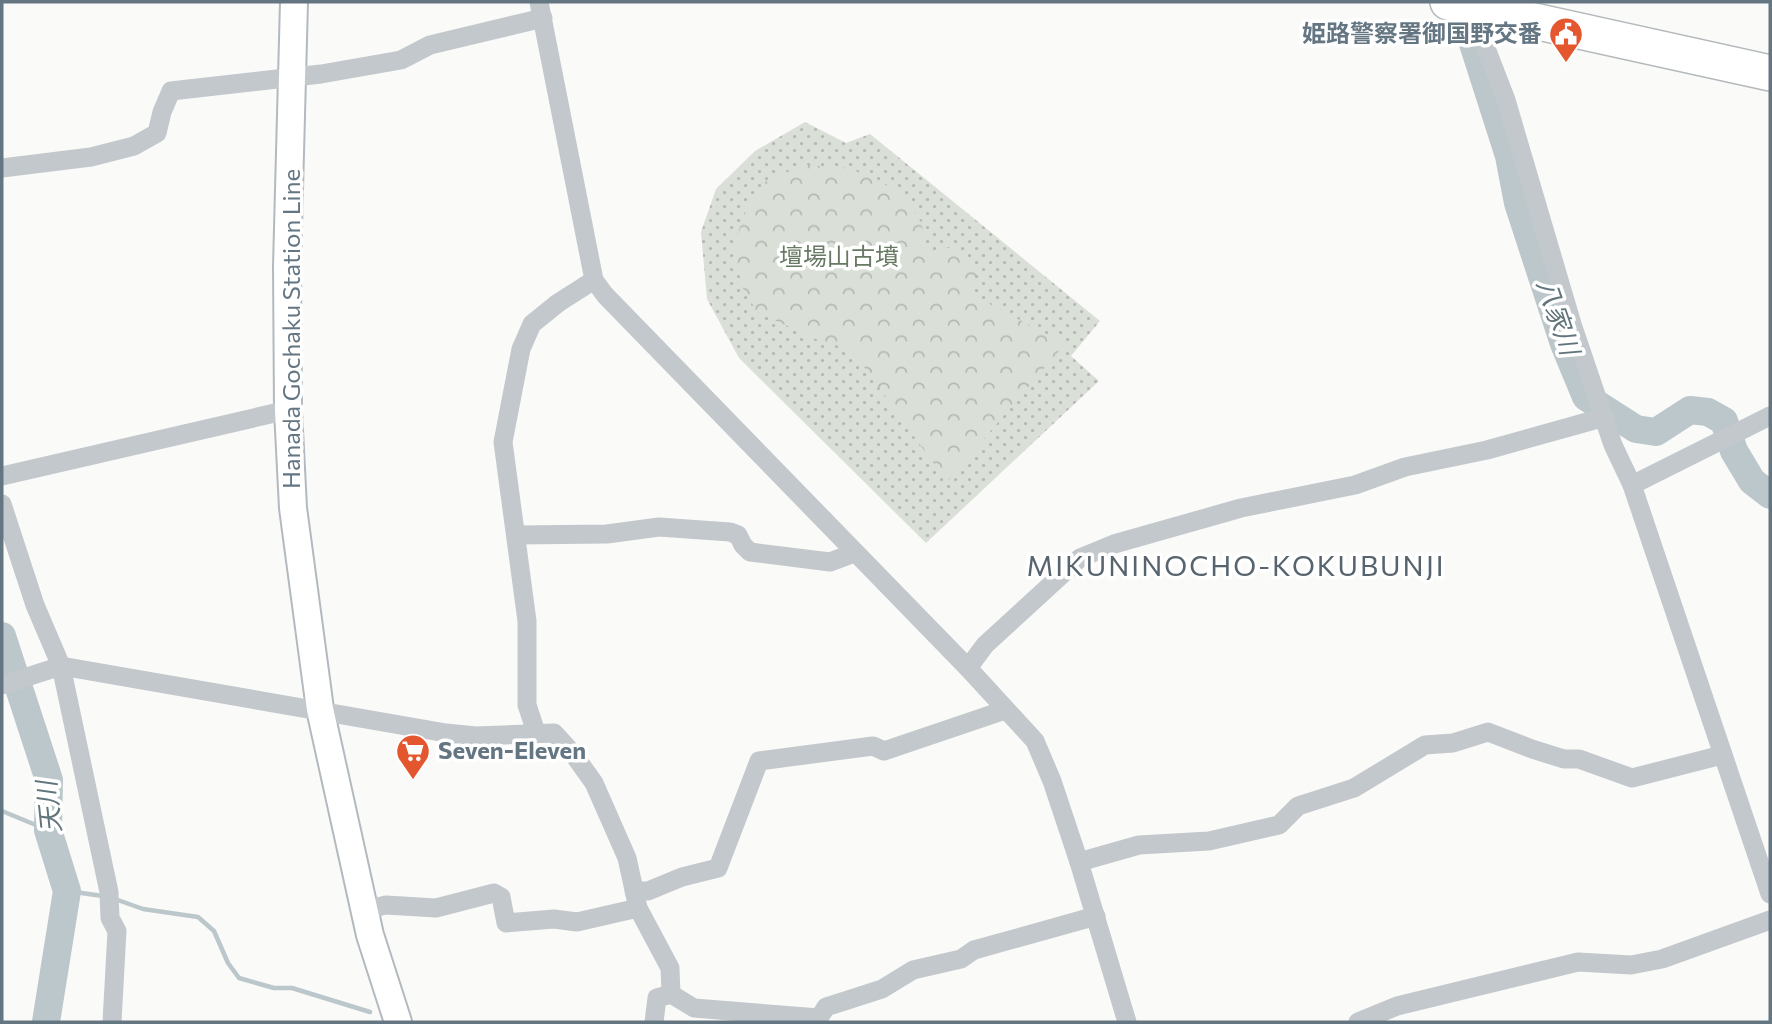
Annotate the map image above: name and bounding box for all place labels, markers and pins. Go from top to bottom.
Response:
public building icon: 姫路警察署御国野交番 [1547,15,1585,64]
place label: 姫路警察署御国野交番 [1302,18,1542,47]
supermarket icon: Seven-Eleven [394,732,432,781]
place label: Seven-Eleven [438,735,586,764]

